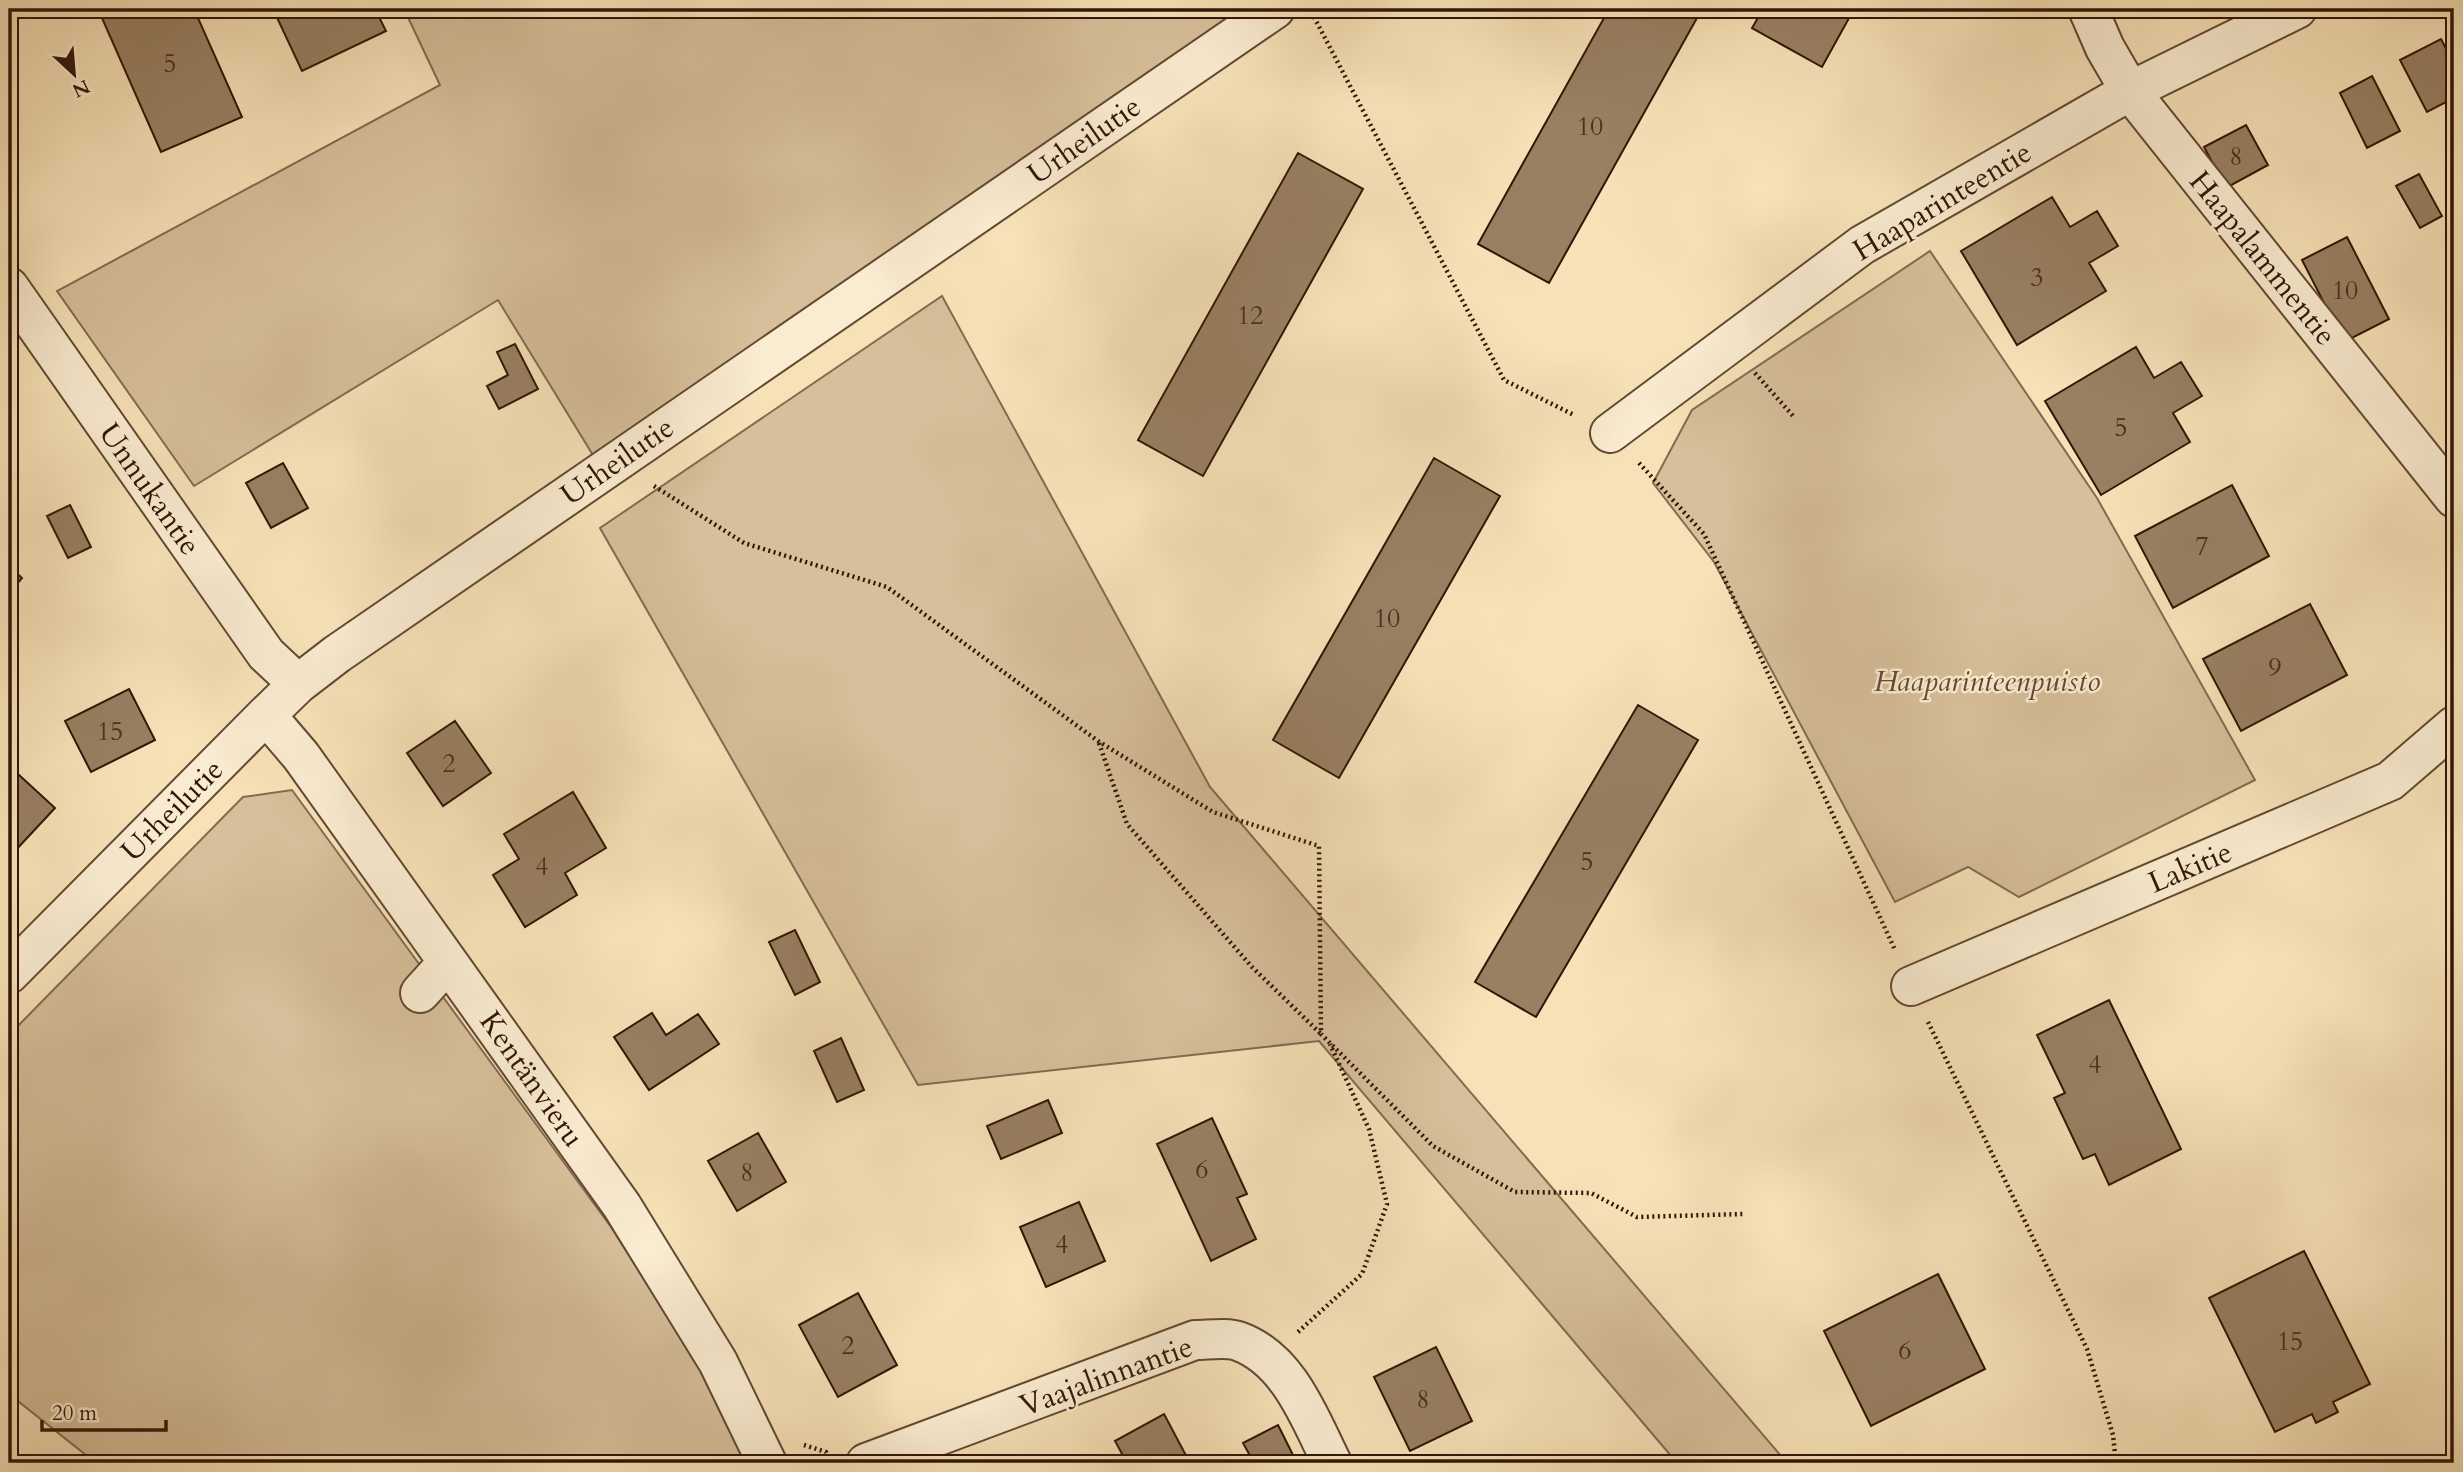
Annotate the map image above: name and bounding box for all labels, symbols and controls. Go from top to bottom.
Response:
north arrow [38,38,108,108]
house number: 5 [163,46,177,81]
text: N [67,73,94,104]
street label: Urheilutie [1019,86,1149,194]
house number: 10 [1577,109,1603,144]
street label: Haaparinteentie [1845,132,2039,271]
house number: 8 [2229,139,2243,174]
street label: Haapalammentie [2179,162,2346,354]
house number: 3 [2030,260,2044,295]
house number: 10 [2332,273,2358,308]
house number: 12 [1237,298,1263,333]
street label: Urheilutie [552,407,682,515]
house number: 5 [2114,410,2128,445]
street label: Unnukantie [89,415,210,564]
house number: 7 [2195,529,2209,564]
house number: 10 [1374,601,1400,636]
house number: 9 [2268,650,2282,685]
park label: Haaparinteenpuisto [1874,661,2100,702]
house number: 15 [97,714,123,749]
house number: 2 [442,746,456,781]
street label: Urheilutie [112,750,233,871]
street label: Lakitie [2142,832,2238,903]
house number: 5 [1580,844,1594,879]
house number: 4 [535,849,549,884]
street label: Kentänvieru [470,1003,594,1156]
house number: 4 [2088,1047,2102,1082]
house number: 6 [1195,1152,1209,1187]
house number: 8 [740,1155,754,1190]
house number: 4 [1055,1227,1069,1262]
house number: 15 [2277,1324,2303,1359]
street label: Vaajalinnantie [1014,1326,1198,1427]
house number: 2 [841,1328,855,1363]
house number: 6 [1898,1333,1912,1368]
house number: 8 [1416,1382,1430,1417]
scale bar [42,1388,166,1432]
text: 20 m [52,1399,97,1428]

